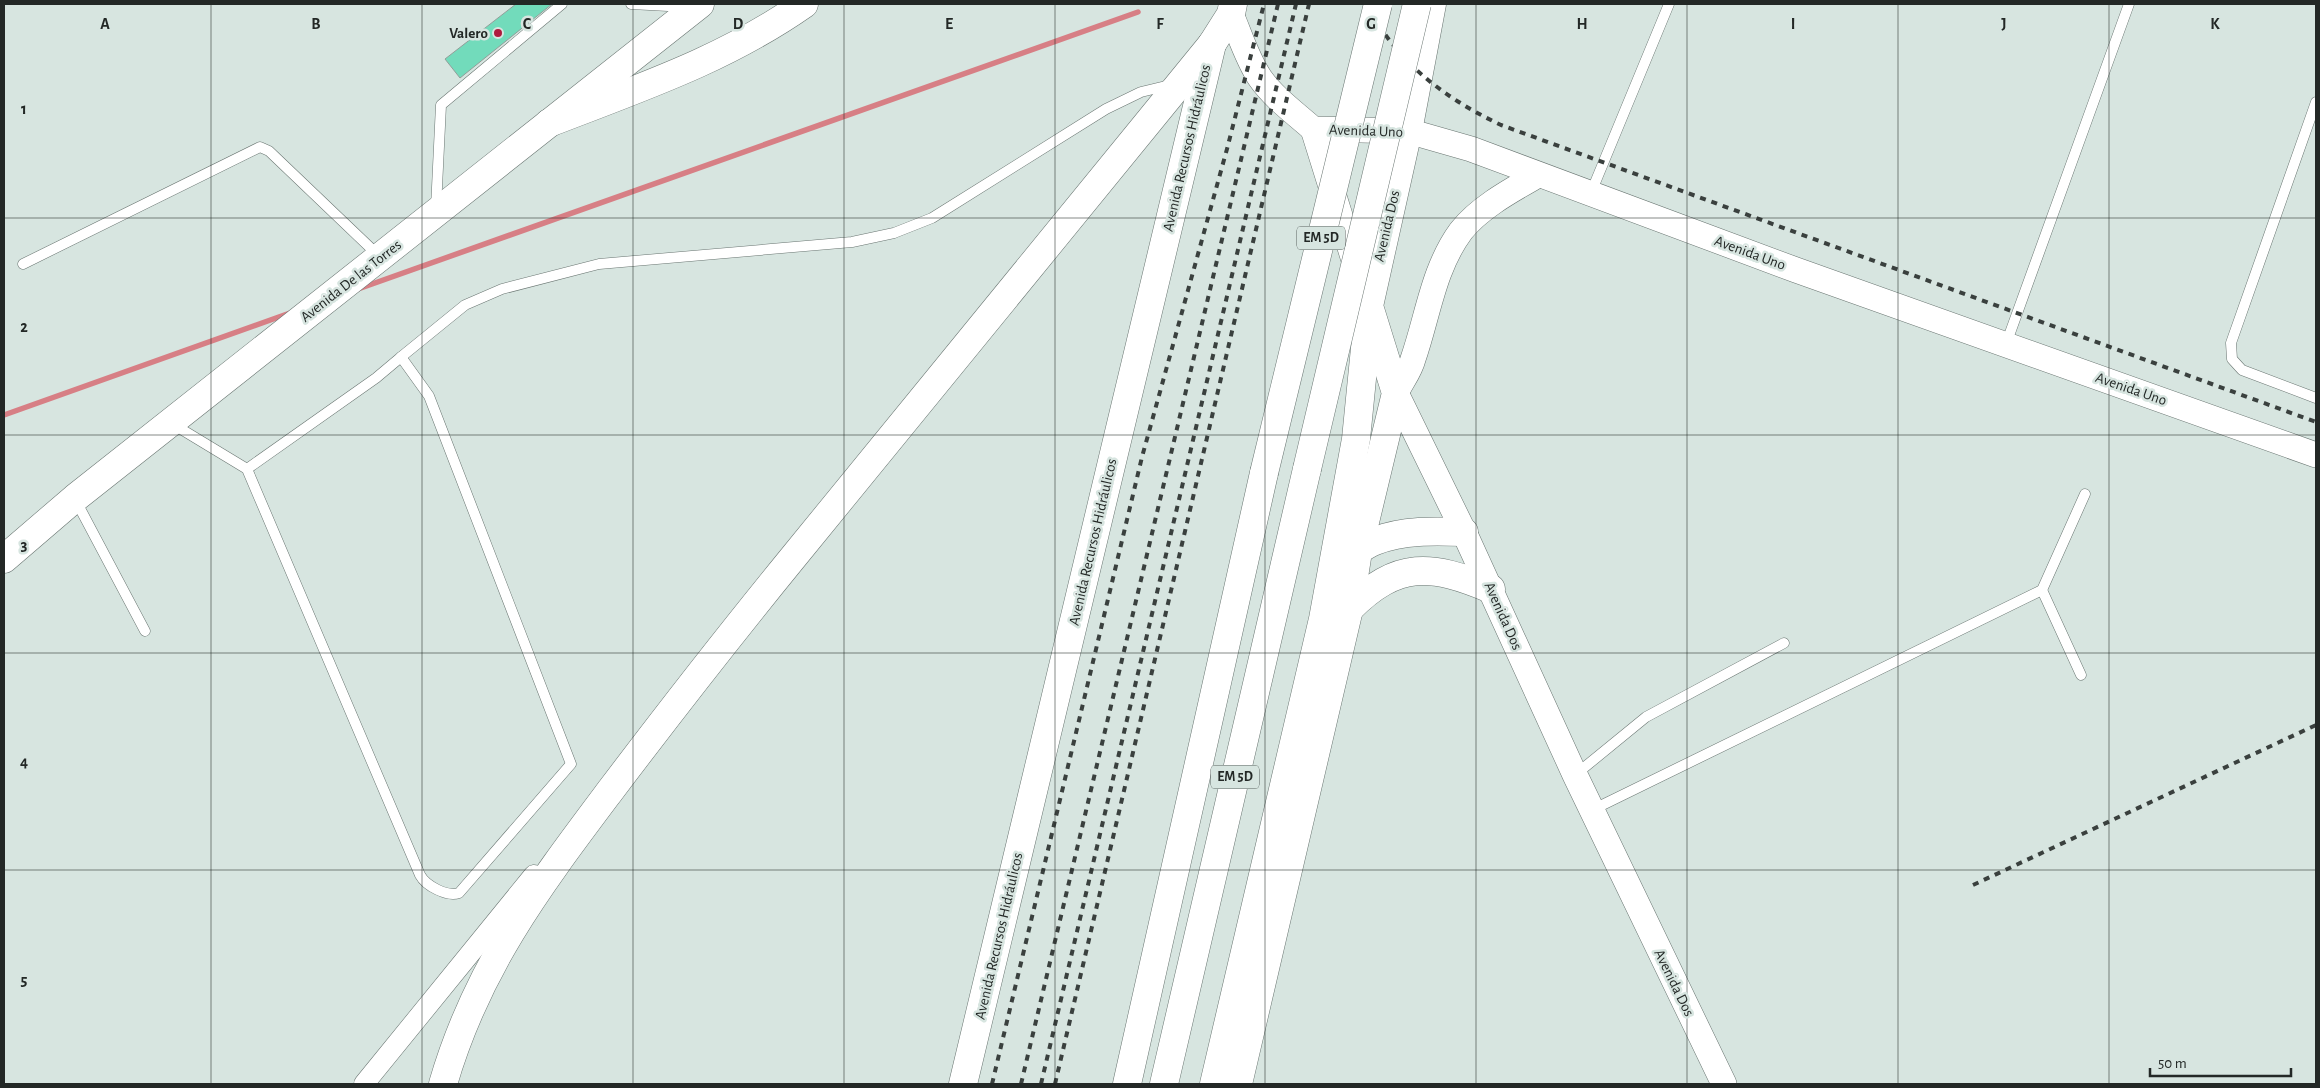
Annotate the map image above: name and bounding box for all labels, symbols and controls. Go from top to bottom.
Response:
text: A [100,16,110,32]
text: B [311,16,321,32]
text: C [523,16,532,32]
text: D [733,16,744,32]
text: E [945,16,953,32]
text: F [1156,16,1164,32]
text: G [1366,16,1376,32]
text: H [1576,16,1588,32]
text: I [1791,16,1795,32]
text: J [2001,16,2007,32]
text: K [2210,16,2220,32]
place label: Valero [449,26,488,41]
marker: Valero [492,27,504,39]
street label: Avenida Recursos Hidráulicos [1160,63,1214,233]
text: 1 [21,101,27,117]
street label: Avenida Uno [1329,122,1403,140]
street label: Avenida Dos [1372,189,1402,263]
road number: EM 5D [1297,227,1345,250]
street label: Avenida Uno [1713,233,1787,273]
street label: Avenida De las Torres [298,237,404,325]
text: 2 [20,319,28,335]
street label: Avenida Uno [2093,370,2169,408]
street label: Avenida Recursos Hidráulicos [1066,457,1120,627]
text: 3 [21,537,28,553]
street label: Avenida Dos [1481,580,1525,652]
text: 4 [20,754,28,770]
road number: EM 5D [1211,766,1259,789]
street label: Avenida Recursos Hidráulicos [972,851,1026,1021]
street label: Avenida Dos [1651,947,1697,1019]
text: 5 [21,972,28,988]
scale bar [2150,1046,2291,1078]
text: 50 m [2158,1056,2187,1071]

